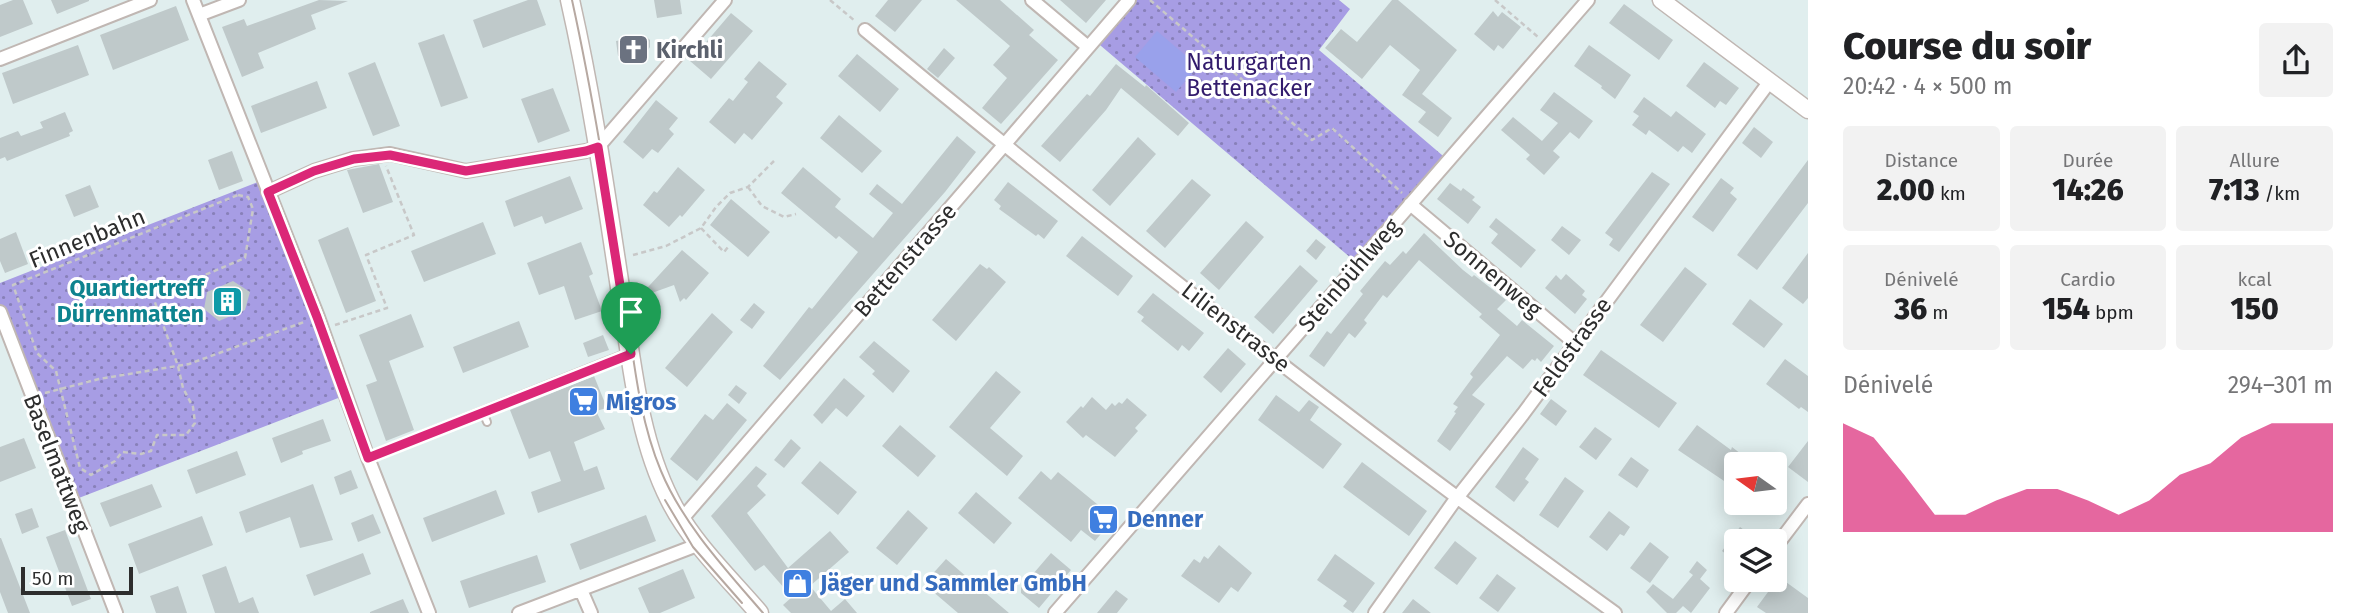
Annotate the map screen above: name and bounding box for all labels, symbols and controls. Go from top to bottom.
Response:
text: Course du soir [1843,23,2091,69]
button: share [2259,23,2333,97]
church icon: Kirchli [616,33,650,67]
place label: Kirchli [656,36,723,64]
park label: Naturgarten Bettenacker [1186,48,1312,102]
text: 20:42 · 4 × 500 m [1843,72,2012,100]
text: Distance [1884,149,1958,172]
text: Durée [2063,149,2113,172]
text: Allure [2230,149,2280,172]
text: 2.00 [1877,172,1935,208]
text: 14:26 [2052,172,2124,208]
text: 7:13 [2209,172,2259,208]
text: km [1935,182,1966,205]
text: /km [2259,182,2300,205]
street label: Bettenstrasse [848,197,962,323]
street label: Finnenbahn [25,202,149,274]
street label: Steinbühlweg [1292,212,1406,337]
street label: Sonnenweg [1438,225,1548,323]
text: Dénivelé [1884,268,1959,291]
text: Cardio [2060,268,2116,291]
text: kcal [2238,268,2272,291]
place label: Quartiertreff Dürrenmatten [57,274,206,328]
street label: Lilienstrasse [1176,276,1296,378]
pin [601,282,661,354]
building icon: Quartiertreff Dürrenmatten [210,284,244,318]
text: 36 [1894,291,1927,327]
text: 154 [2042,291,2090,327]
text: 150 [2230,291,2279,327]
street label: Feldstrasse [1526,292,1618,402]
icon: arrive [612,293,650,331]
text: m [1927,301,1948,324]
text: bpm [2090,301,2134,324]
text: Dénivelé [1843,371,1933,399]
text: 294–301 m [2228,371,2333,399]
supermarket icon: Migros [566,385,600,419]
place label: Migros [606,388,676,416]
street label: Baselmattweg [18,390,96,536]
north arrow [1724,452,1787,514]
map controls [1724,452,1787,592]
supermarket icon: Denner [1087,502,1121,536]
place label: Denner [1127,505,1204,533]
button: layers [1724,529,1787,592]
scale bar [21,564,133,596]
shop icon: Jäger und Sammler GmbH [780,566,814,600]
text: 50 m [32,567,73,590]
place label: Jäger und Sammler GmbH [819,569,1087,597]

